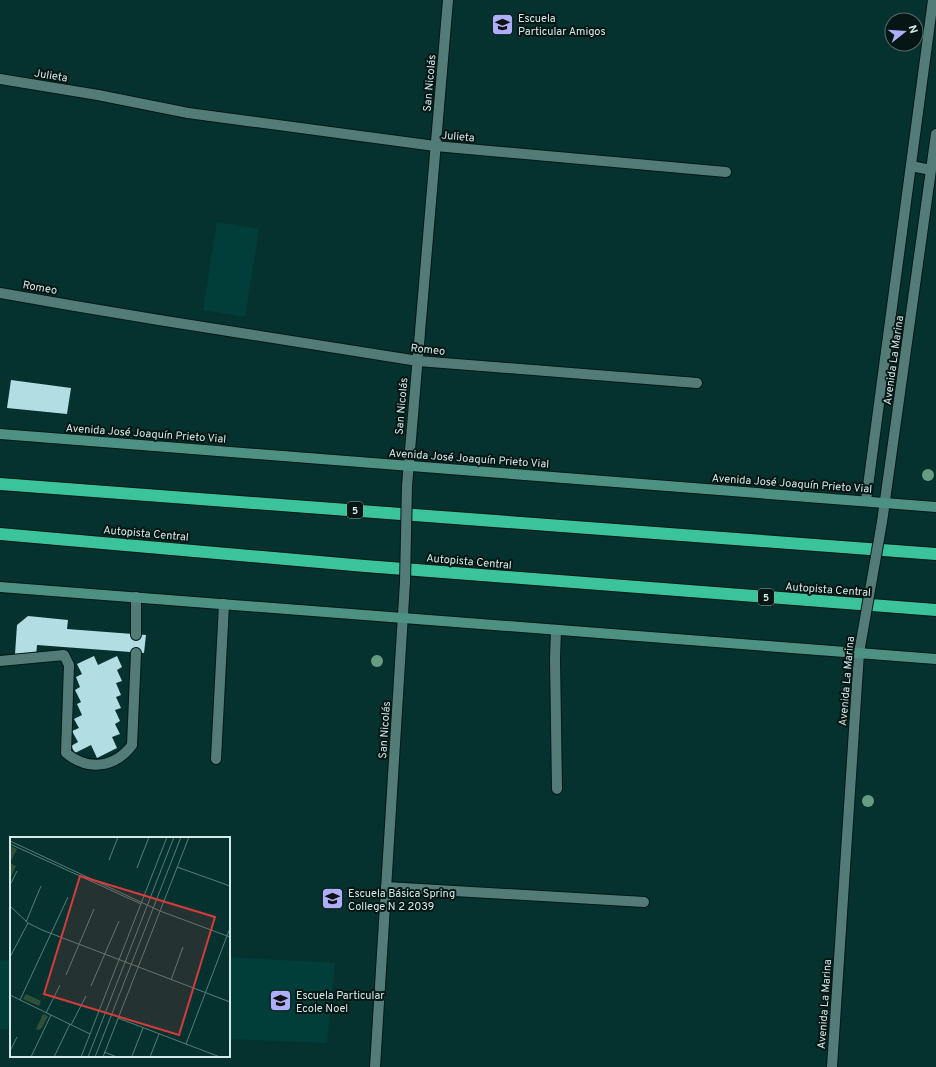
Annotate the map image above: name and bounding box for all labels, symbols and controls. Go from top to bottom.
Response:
school or university icon: Escuela Particular Amigos [489,11,515,37]
place label: Escuela Particular Amigos [518,12,606,39]
north arrow [884,12,924,52]
text: N [905,24,920,35]
street label: San Nicolás [421,54,439,112]
street label: Julieta [33,66,69,86]
street label: Julieta [441,129,475,145]
street label: Romeo [21,278,58,298]
street label: Avenida La Marina [881,314,907,406]
street label: Romeo [410,341,446,359]
street label: San Nicolás [393,377,411,435]
street label: Avenida José Joaquín Prieto Vial [65,421,227,447]
street label: Avenida José Joaquín Prieto Vial [388,446,550,472]
street label: Avenida José Joaquín Prieto Vial [711,471,873,497]
road number: 5 [347,502,363,518]
street label: Autopista Central [103,523,189,545]
street label: Autopista Central [426,551,512,573]
street label: Autopista Central [785,580,871,600]
road number: 5 [758,589,774,605]
street label: Avenida La Marina [836,635,858,727]
street label: San Nicolás [376,701,394,759]
inset map [10,837,230,1057]
school or university icon: Escuela Básica Spring College N 2 2039 [319,886,345,912]
place label: Escuela Básica Spring College N 2 2039 [348,887,455,914]
street label: Avenida La Marina [815,958,835,1049]
school or university icon: Escuela Particular Ecole Noel [267,988,293,1014]
place label: Escuela Particular Ecole Noel [296,989,385,1016]

